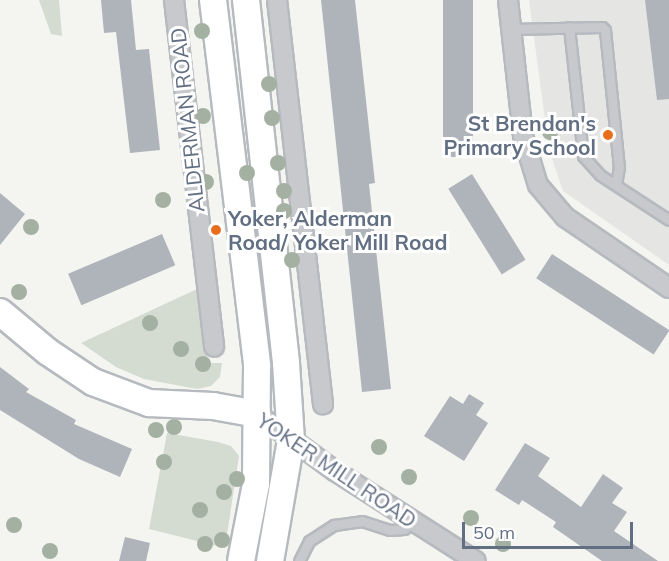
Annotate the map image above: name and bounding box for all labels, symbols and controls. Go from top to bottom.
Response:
street label: ALDERMAN ROAD [165,26,209,214]
place label: St Brendan's Primary School [443,110,596,160]
marker: St Brendan's Primary School [601,128,615,142]
place label: Yoker, Alderman Road/ Yoker Mill Road [228,205,448,255]
marker: Yoker, Alderman Road/ Yoker Mill Road [209,223,223,237]
street label: YOKER MILL ROAD [252,407,422,533]
scale bar [465,510,636,548]
text: 50 m [473,521,515,544]

